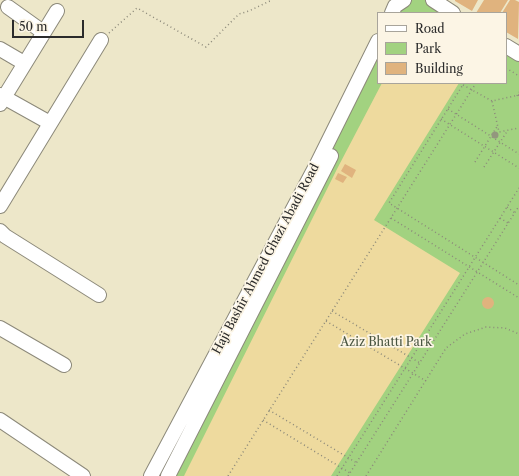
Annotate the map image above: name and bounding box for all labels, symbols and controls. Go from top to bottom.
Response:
scale bar [14,12,86,38]
legend [377,12,507,84]
text: 50 m [19,19,48,34]
text: Road [415,21,445,36]
text: Park [415,41,441,56]
text: Building [415,61,463,76]
street label: Haji Bashir Ahmed Ghazi Abadi Road [209,161,323,357]
park label: Aziz Bhatti Park [340,336,432,350]

